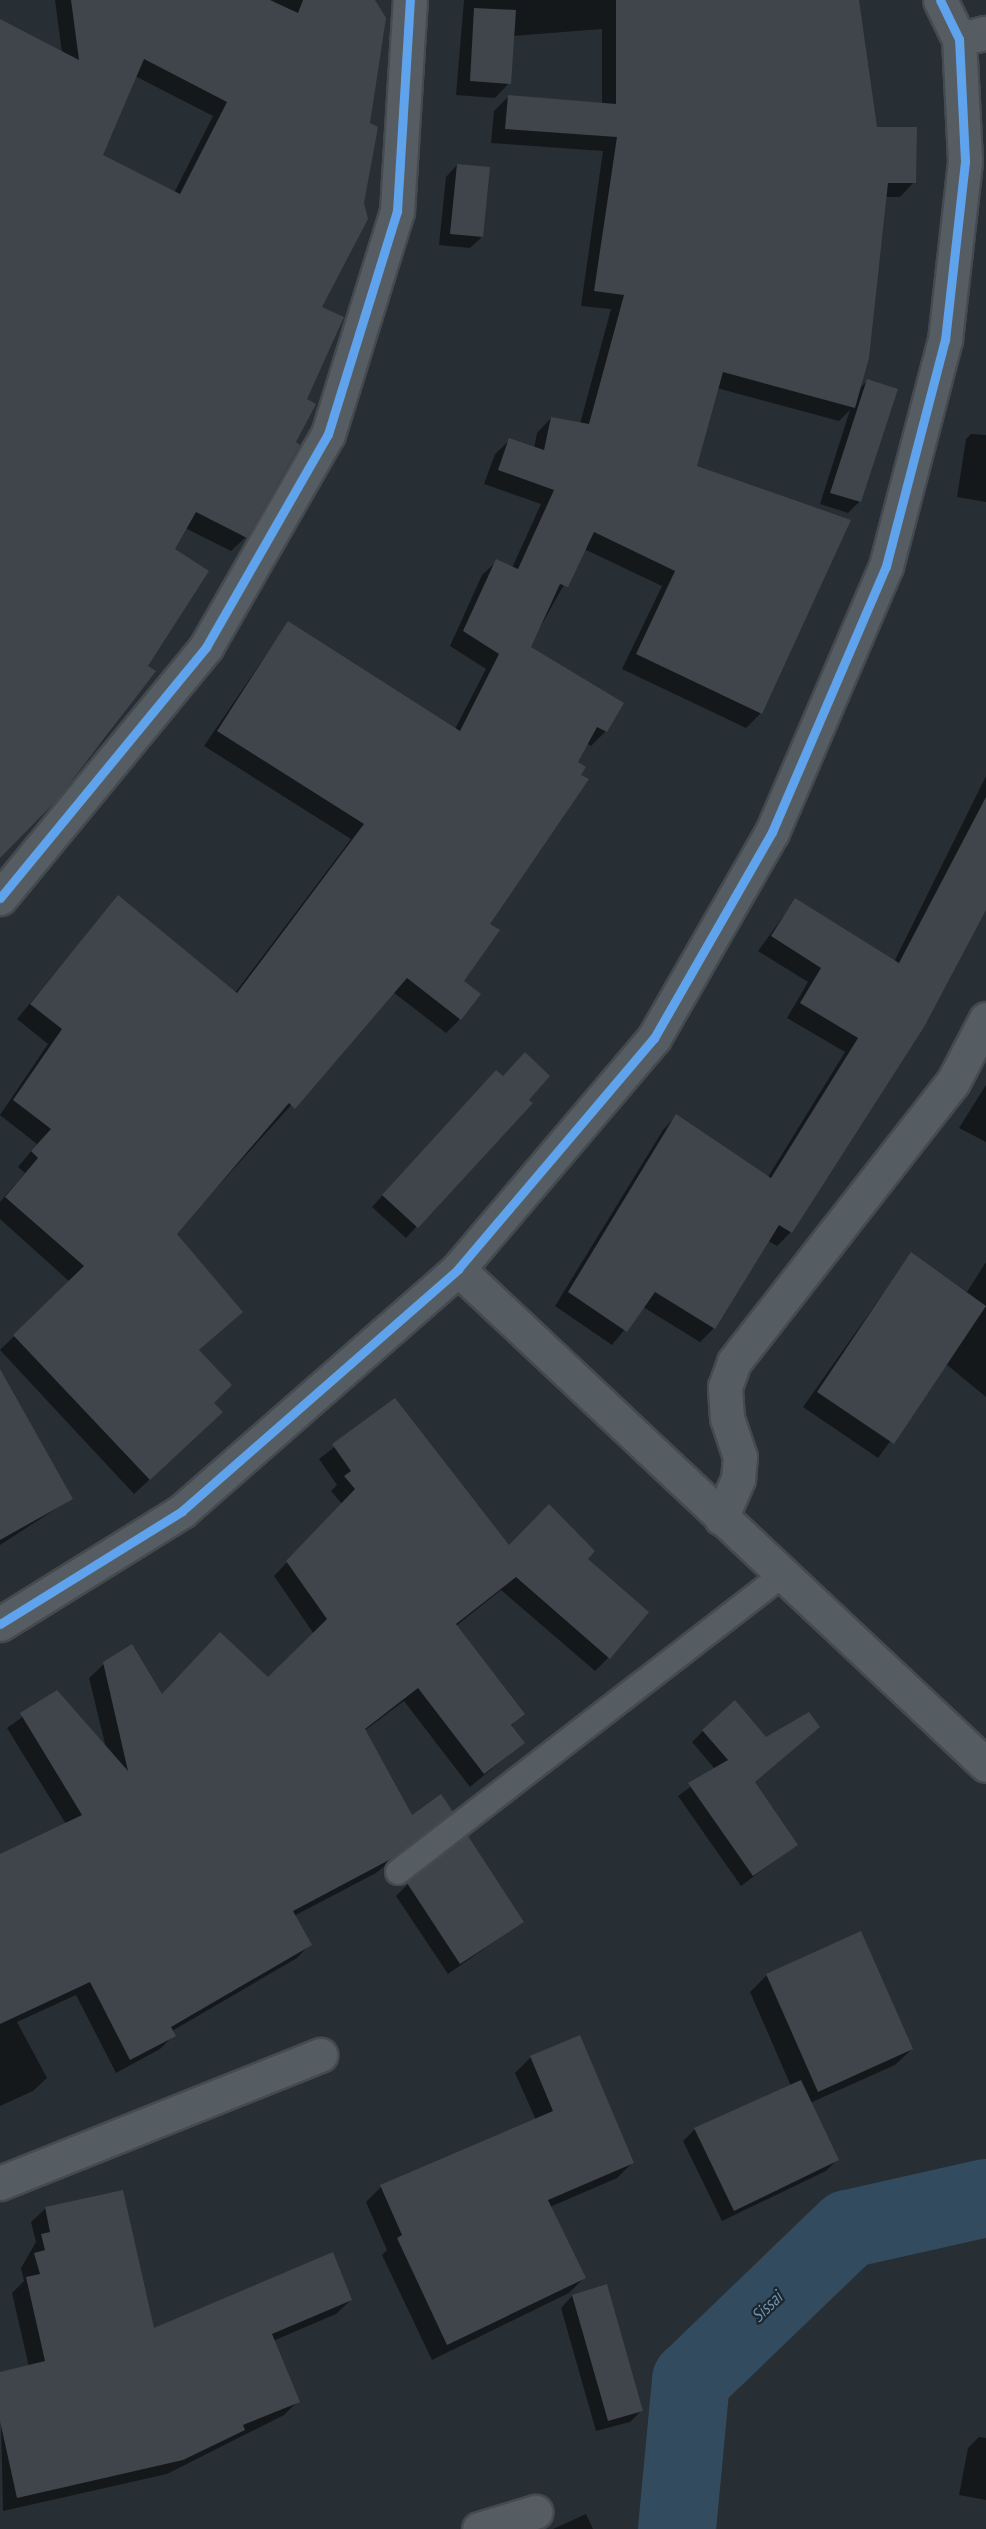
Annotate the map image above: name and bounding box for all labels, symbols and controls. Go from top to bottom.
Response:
water label: Sissai [747,2287,787,2327]

